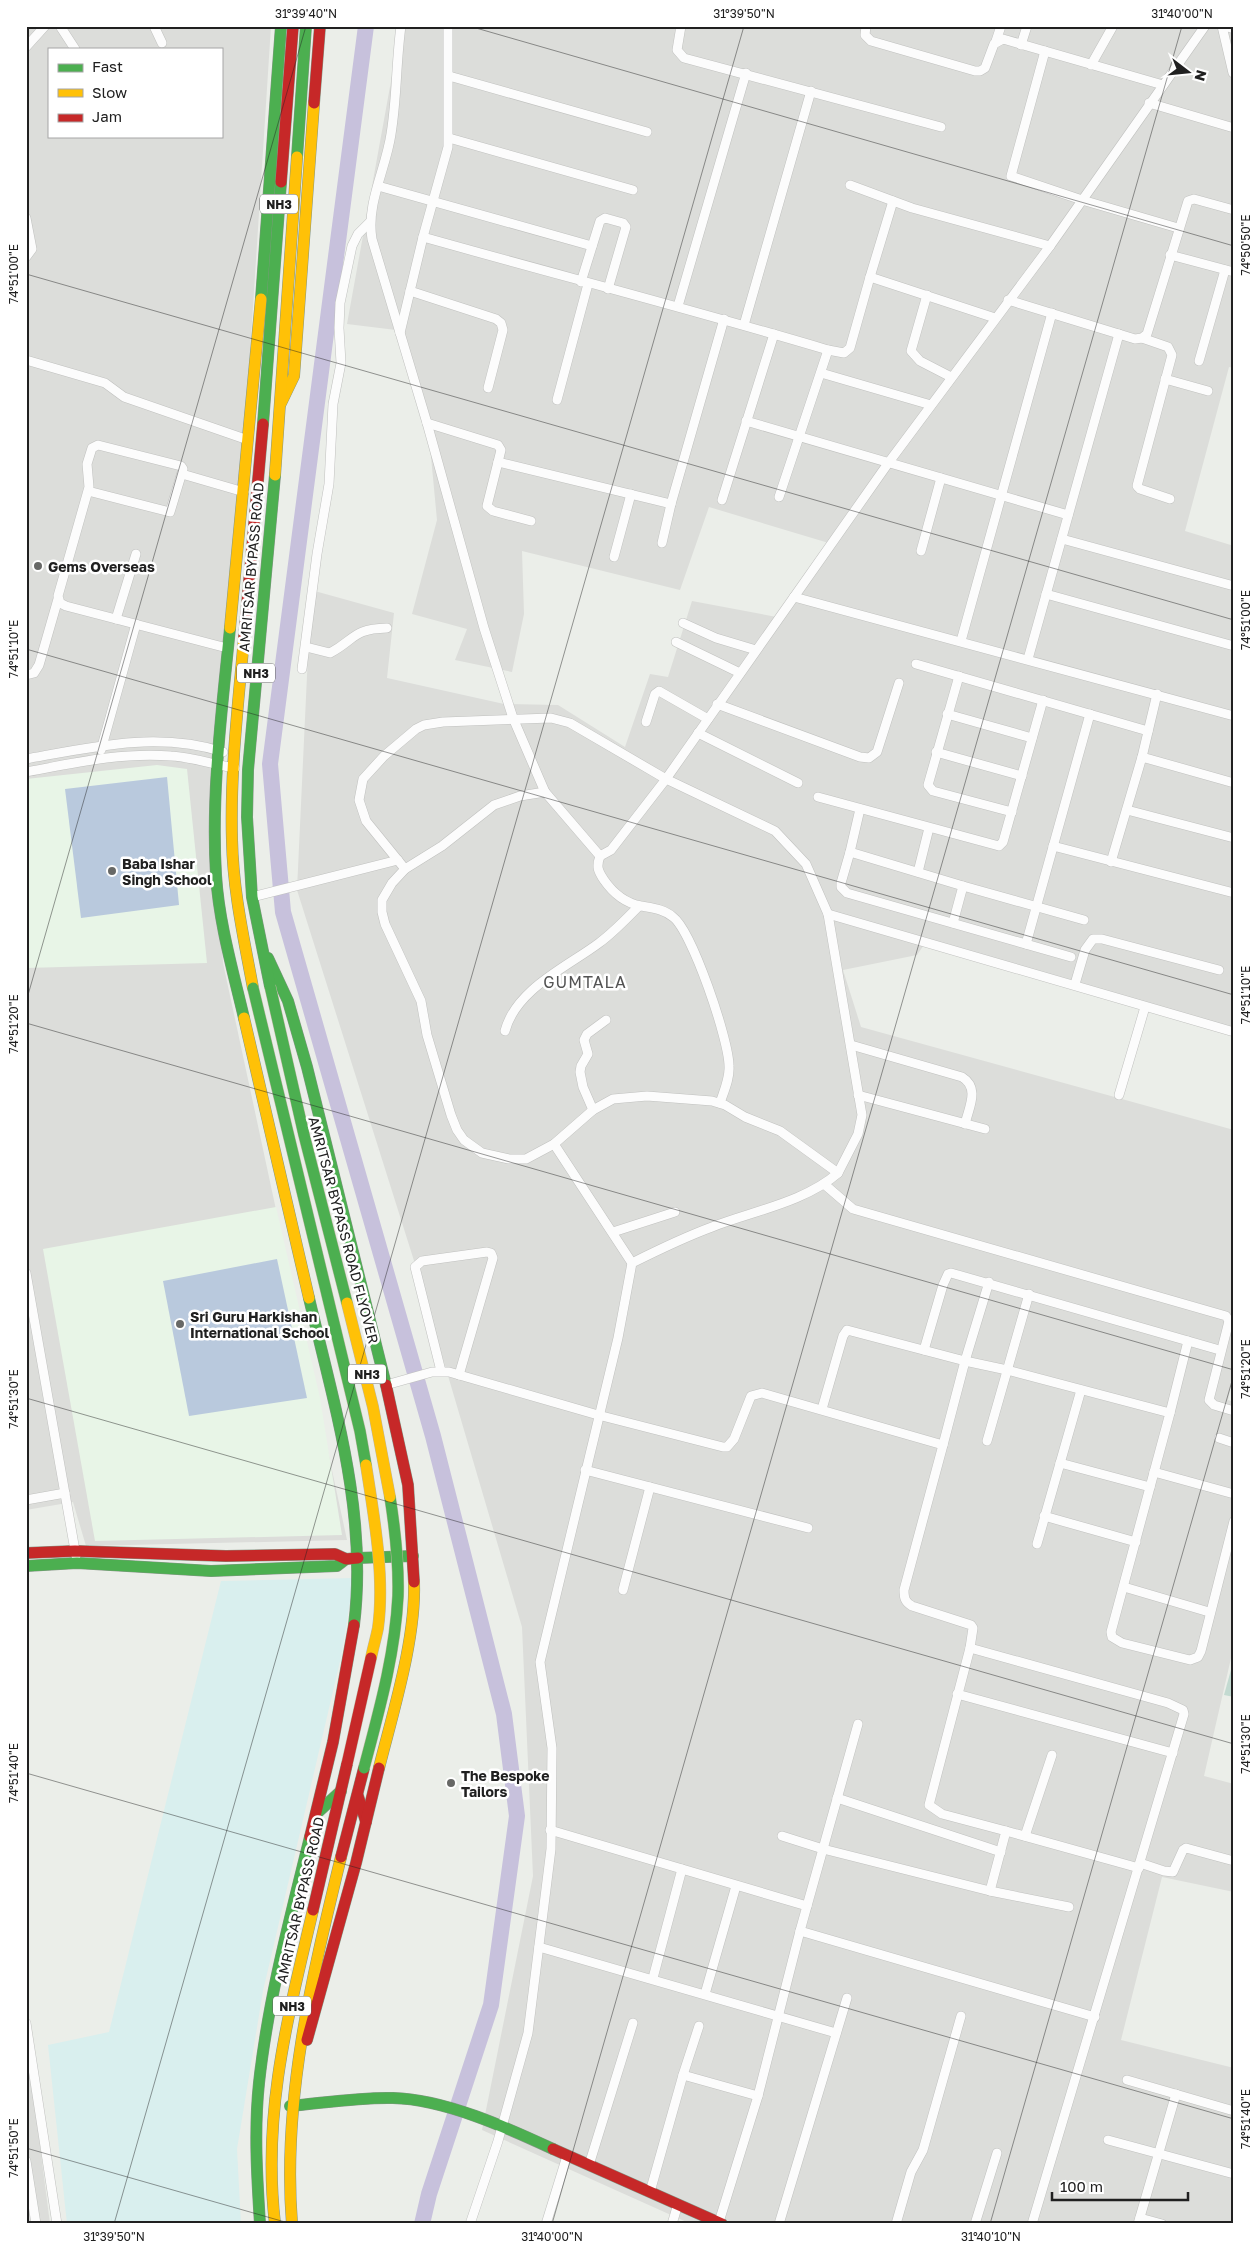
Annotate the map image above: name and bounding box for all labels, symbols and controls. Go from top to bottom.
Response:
text: 31°39'40"N [275,6,337,21]
text: 31°39'50"N [713,6,775,21]
text: 31°40'00"N [1151,6,1213,21]
legend [48,48,222,138]
north arrow [1162,48,1212,98]
text: Fast [92,57,123,75]
text: N [1191,68,1211,83]
text: Slow [92,83,127,101]
text: Jam [92,107,122,125]
road number: NH3 [260,194,298,213]
text: 74°50'50"E [1238,214,1253,276]
text: 74°51'00"E [6,244,21,304]
street label: AMRITSAR BYPASS ROAD [235,481,267,653]
place label: Gems Overseas [48,558,155,575]
marker: Gems Overseas [32,560,44,572]
text: 74°51'00"E [1238,590,1253,650]
text: 74°51'10"E [6,620,21,678]
road number: NH3 [237,664,275,682]
place label: Baba Ishar Singh School [122,855,212,888]
marker: Baba Ishar Singh School [106,865,118,877]
text: 74°51'10"E [1238,966,1253,1024]
district label: GUMTALA [543,972,627,992]
text: 74°51'20"E [6,994,21,1054]
street label: AMRITSAR BYPASS ROAD FLYOVER [305,1115,383,1345]
place label: Sri Guru Harkishan International School [190,1308,329,1341]
marker: Sri Guru Harkishan International School [174,1318,186,1330]
text: 74°51'20"E [1238,1339,1253,1399]
road number: NH3 [348,1365,386,1384]
text: 74°51'30"E [6,1369,21,1429]
text: 74°51'30"E [1238,1714,1253,1774]
text: 74°51'40"E [6,1743,21,1803]
place label: The Bespoke Tailors [461,1767,549,1800]
marker: The Bespoke Tailors [445,1777,457,1789]
street label: AMRITSAR BYPASS ROAD [273,1815,327,1985]
road number: NH3 [273,1996,311,2015]
text: 74°51'40"E [1238,2089,1253,2149]
text: 74°51'50"E [6,2118,21,2178]
scale bar [1052,2170,1189,2202]
text: 100 m [1060,2177,1103,2195]
text: 31°39'50"N [83,2229,145,2244]
text: 31°40'00"N [521,2229,583,2244]
text: 31°40'10"N [961,2229,1021,2244]

